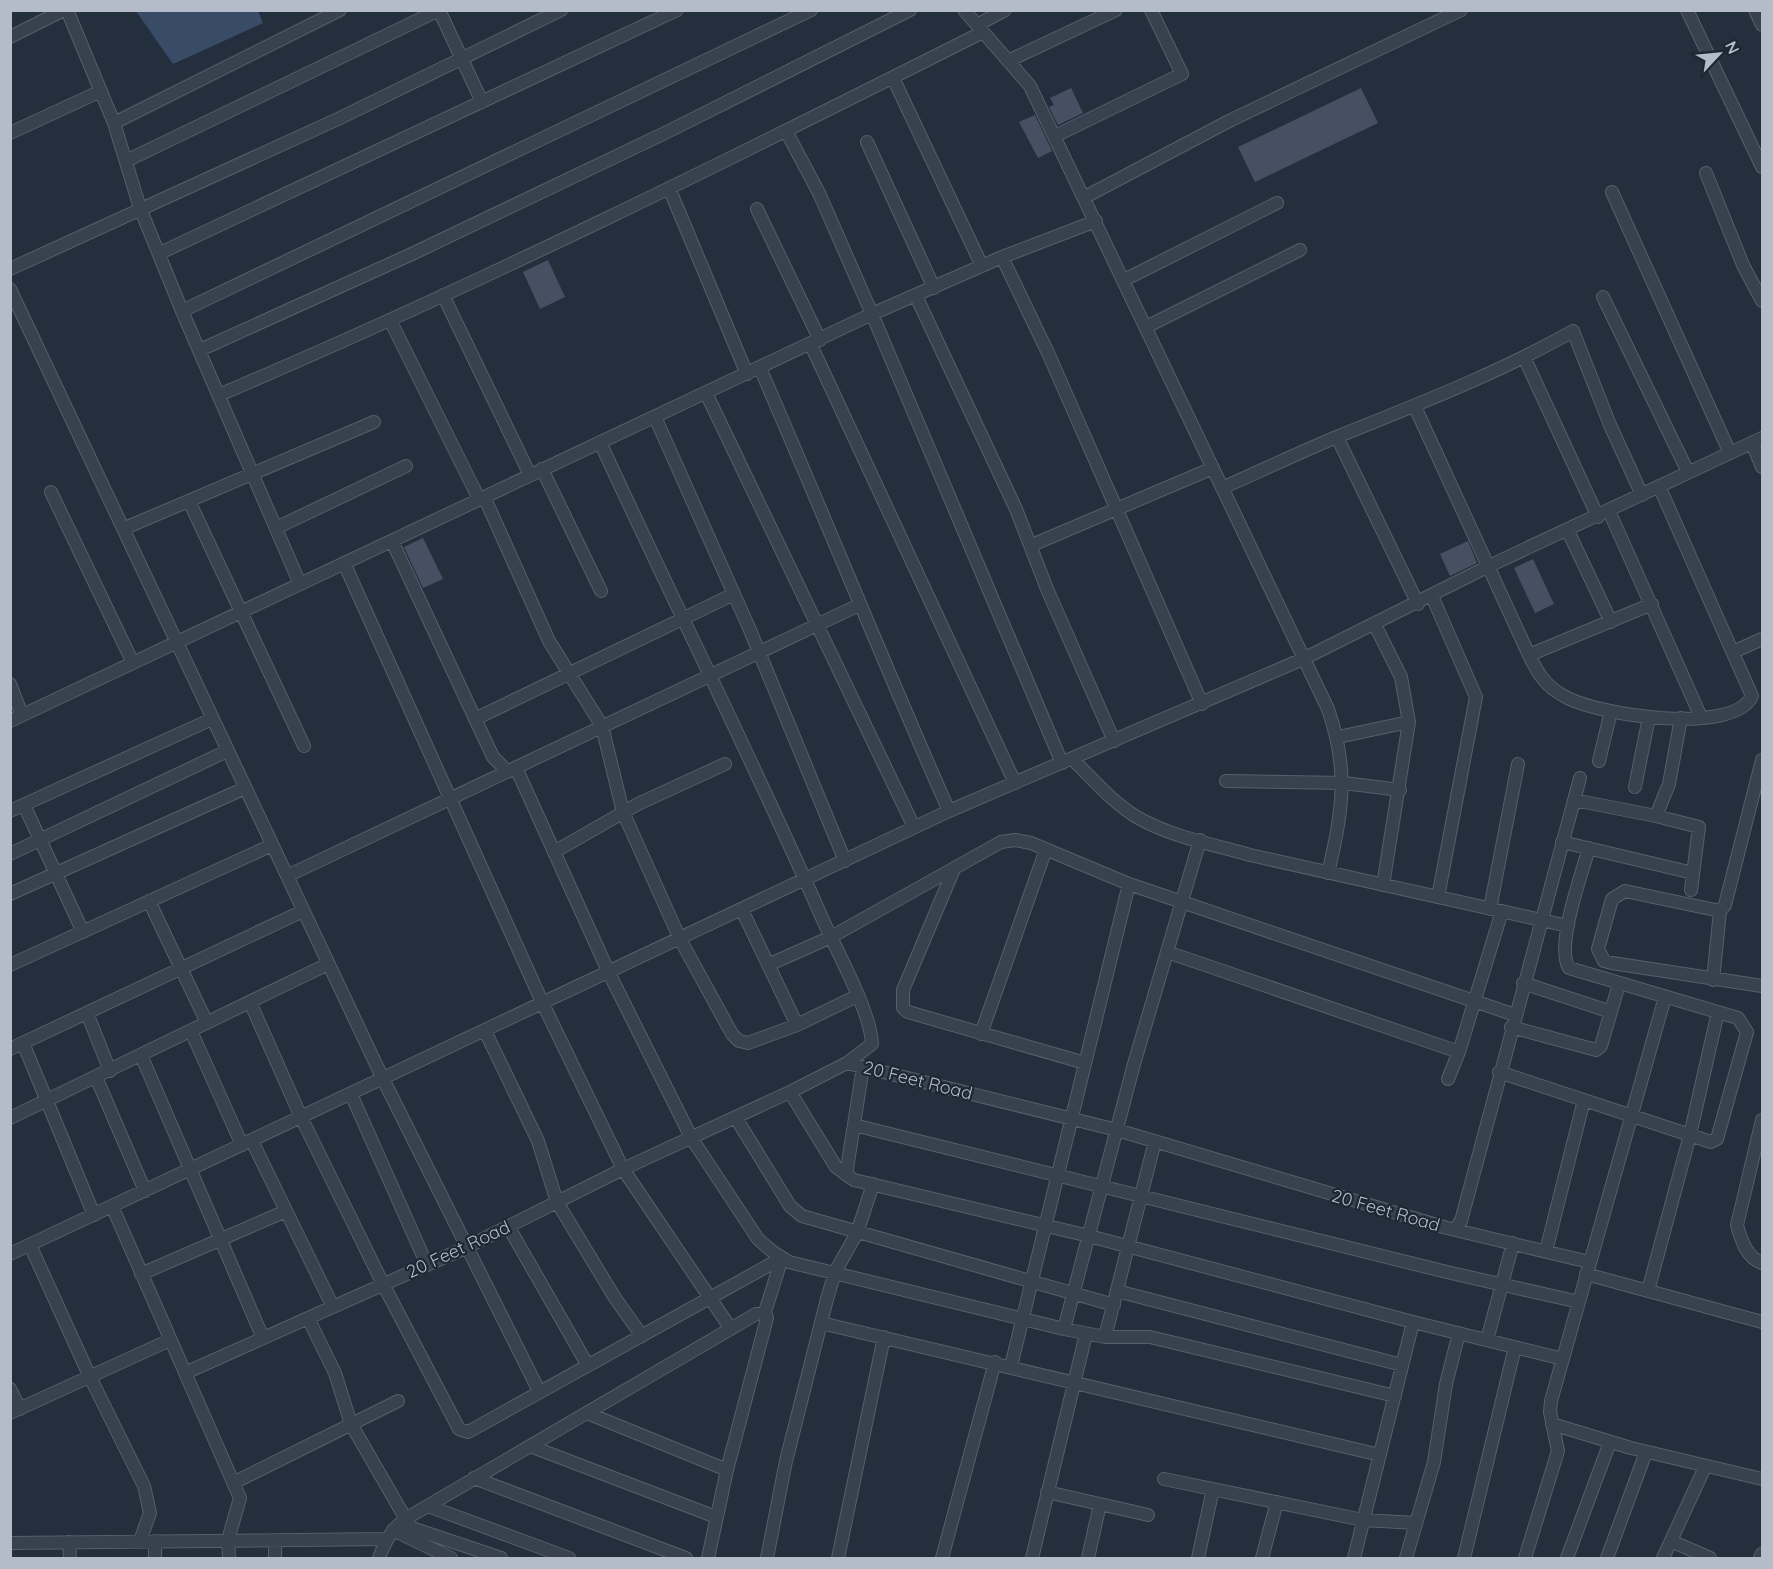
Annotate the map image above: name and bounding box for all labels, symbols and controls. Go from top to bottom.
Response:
north arrow [1689,24,1749,84]
text: N [1721,38,1744,57]
street label: 20 Feet Road [861,1055,975,1105]
street label: 20 Feet Road [1329,1184,1443,1236]
street label: 20 Feet Road [403,1215,513,1283]

